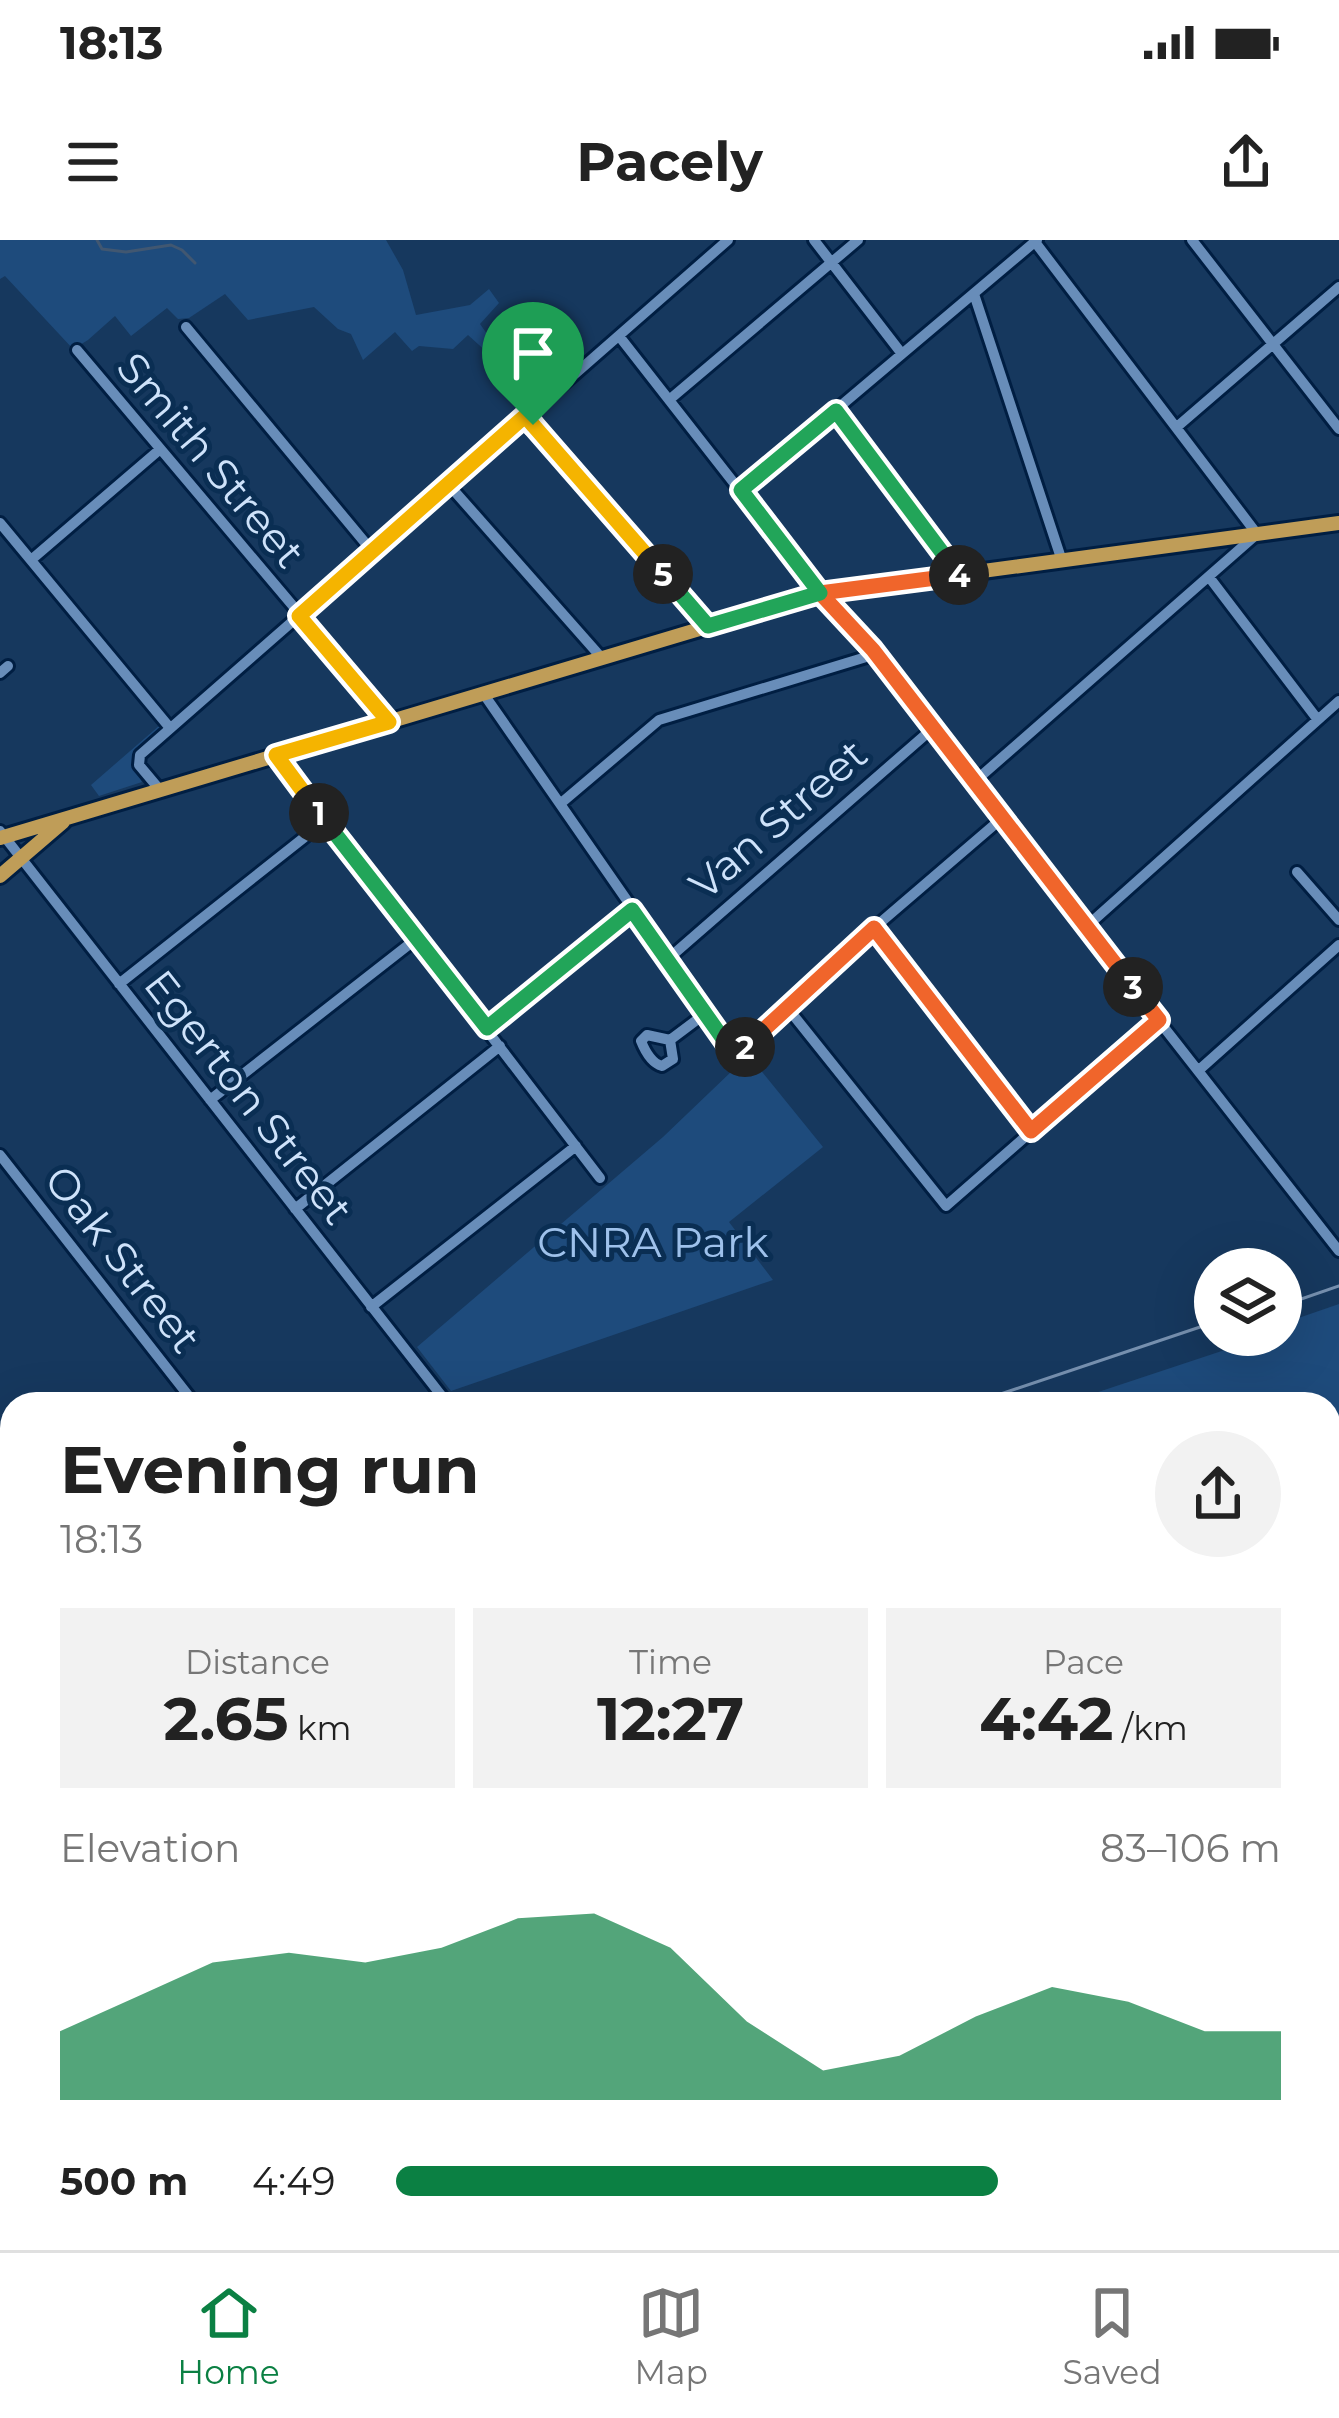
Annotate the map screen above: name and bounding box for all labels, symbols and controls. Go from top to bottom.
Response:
text: 18:13 [60,15,163,70]
icon: menu [60,129,126,195]
text: Pacely [576,129,763,195]
icon: share [1213,129,1279,195]
pin [482,302,584,425]
icon: arrive [500,320,566,386]
street label: Smith Street [106,342,316,578]
pin: 5 [633,544,693,604]
pin: 4 [929,545,989,605]
text: 5 [653,554,673,594]
text: 4 [948,555,970,595]
street label: Van Street [679,728,877,910]
pin: 1 [289,783,349,843]
text: 1 [313,793,325,833]
pin: 3 [1103,957,1163,1017]
street label: Egerton Street [134,959,364,1235]
text: 3 [1123,967,1143,1007]
pin: 2 [715,1017,775,1077]
text: 2 [735,1027,755,1067]
street label: Oak Street [34,1155,212,1363]
park label: CNRA Park [537,1216,769,1268]
map controls [1194,1248,1302,1356]
button: layers [1194,1248,1302,1356]
text: Evening run [60,1429,480,1510]
button: share [1155,1431,1281,1557]
text: 18:13 [60,1515,143,1563]
text: Distance [185,1642,330,1682]
text: Time [629,1642,712,1682]
text: Pace [1043,1642,1124,1682]
text: 2.65 [164,1682,288,1755]
text: 12:27 [597,1682,744,1755]
text: 4:42 [979,1682,1113,1755]
text: km [288,1708,352,1748]
text: /km [1113,1708,1188,1748]
text: Elevation [60,1824,240,1872]
text: 83–106 m [1100,1824,1281,1872]
text: 500 m [60,2157,188,2205]
text: 4:49 [252,2157,336,2205]
tab: Home [177,2280,280,2392]
tab: Map [634,2280,708,2392]
tab: Saved [1063,2280,1162,2392]

